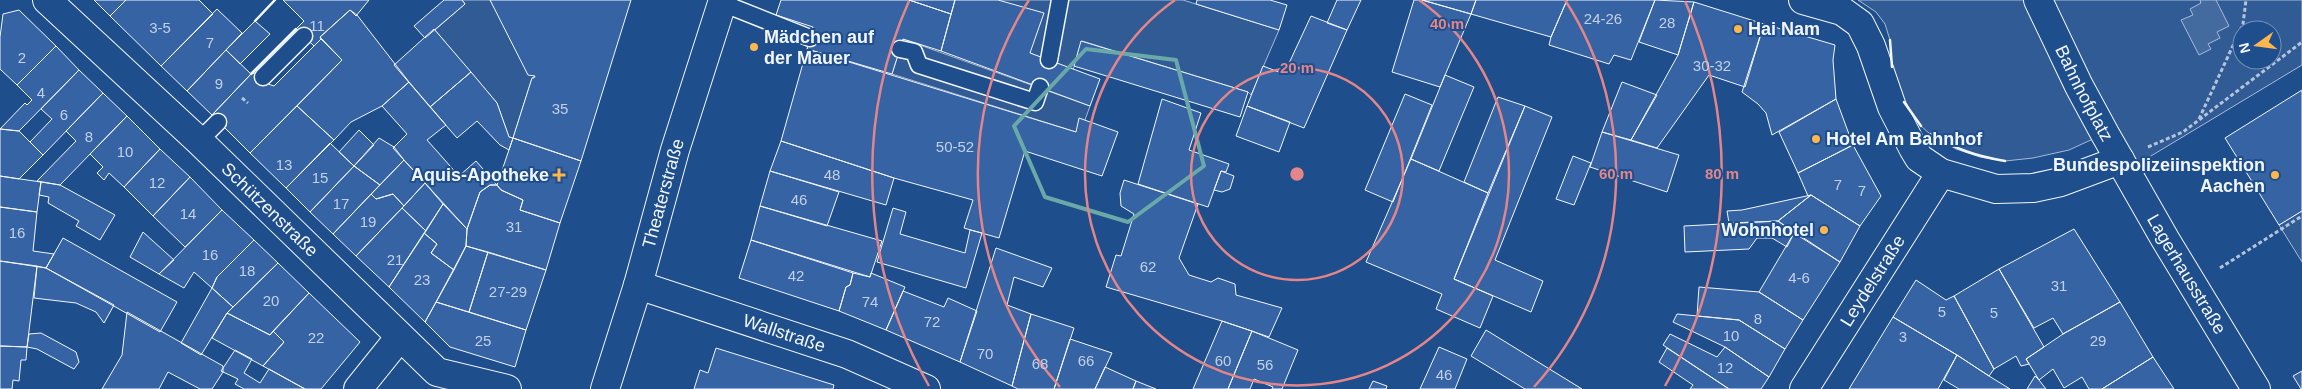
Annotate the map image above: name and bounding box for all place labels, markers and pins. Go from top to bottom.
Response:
place label: Hai Nam [1748,19,1820,39]
marker: Hai Nam [1732,23,1744,35]
place label: Mädchen auf der Mauer [764,27,875,68]
marker: Mädchen auf der Mauer [748,41,760,53]
place label: Hotel Am Bahnhof [1826,129,1983,149]
marker: Hotel Am Bahnhof [1810,133,1822,145]
place label: Bundespolizeiinspektion Aachen [2053,155,2265,196]
place label: Aquis-Apotheke [411,165,549,185]
centre of rings [1288,165,1306,183]
marker: Aquis-Apotheke [553,169,565,181]
marker: Bundespolizeiinspektion Aachen [2269,169,2281,181]
place label: Wohnhotel [1721,220,1814,240]
marker: Wohnhotel [1818,224,1830,236]

